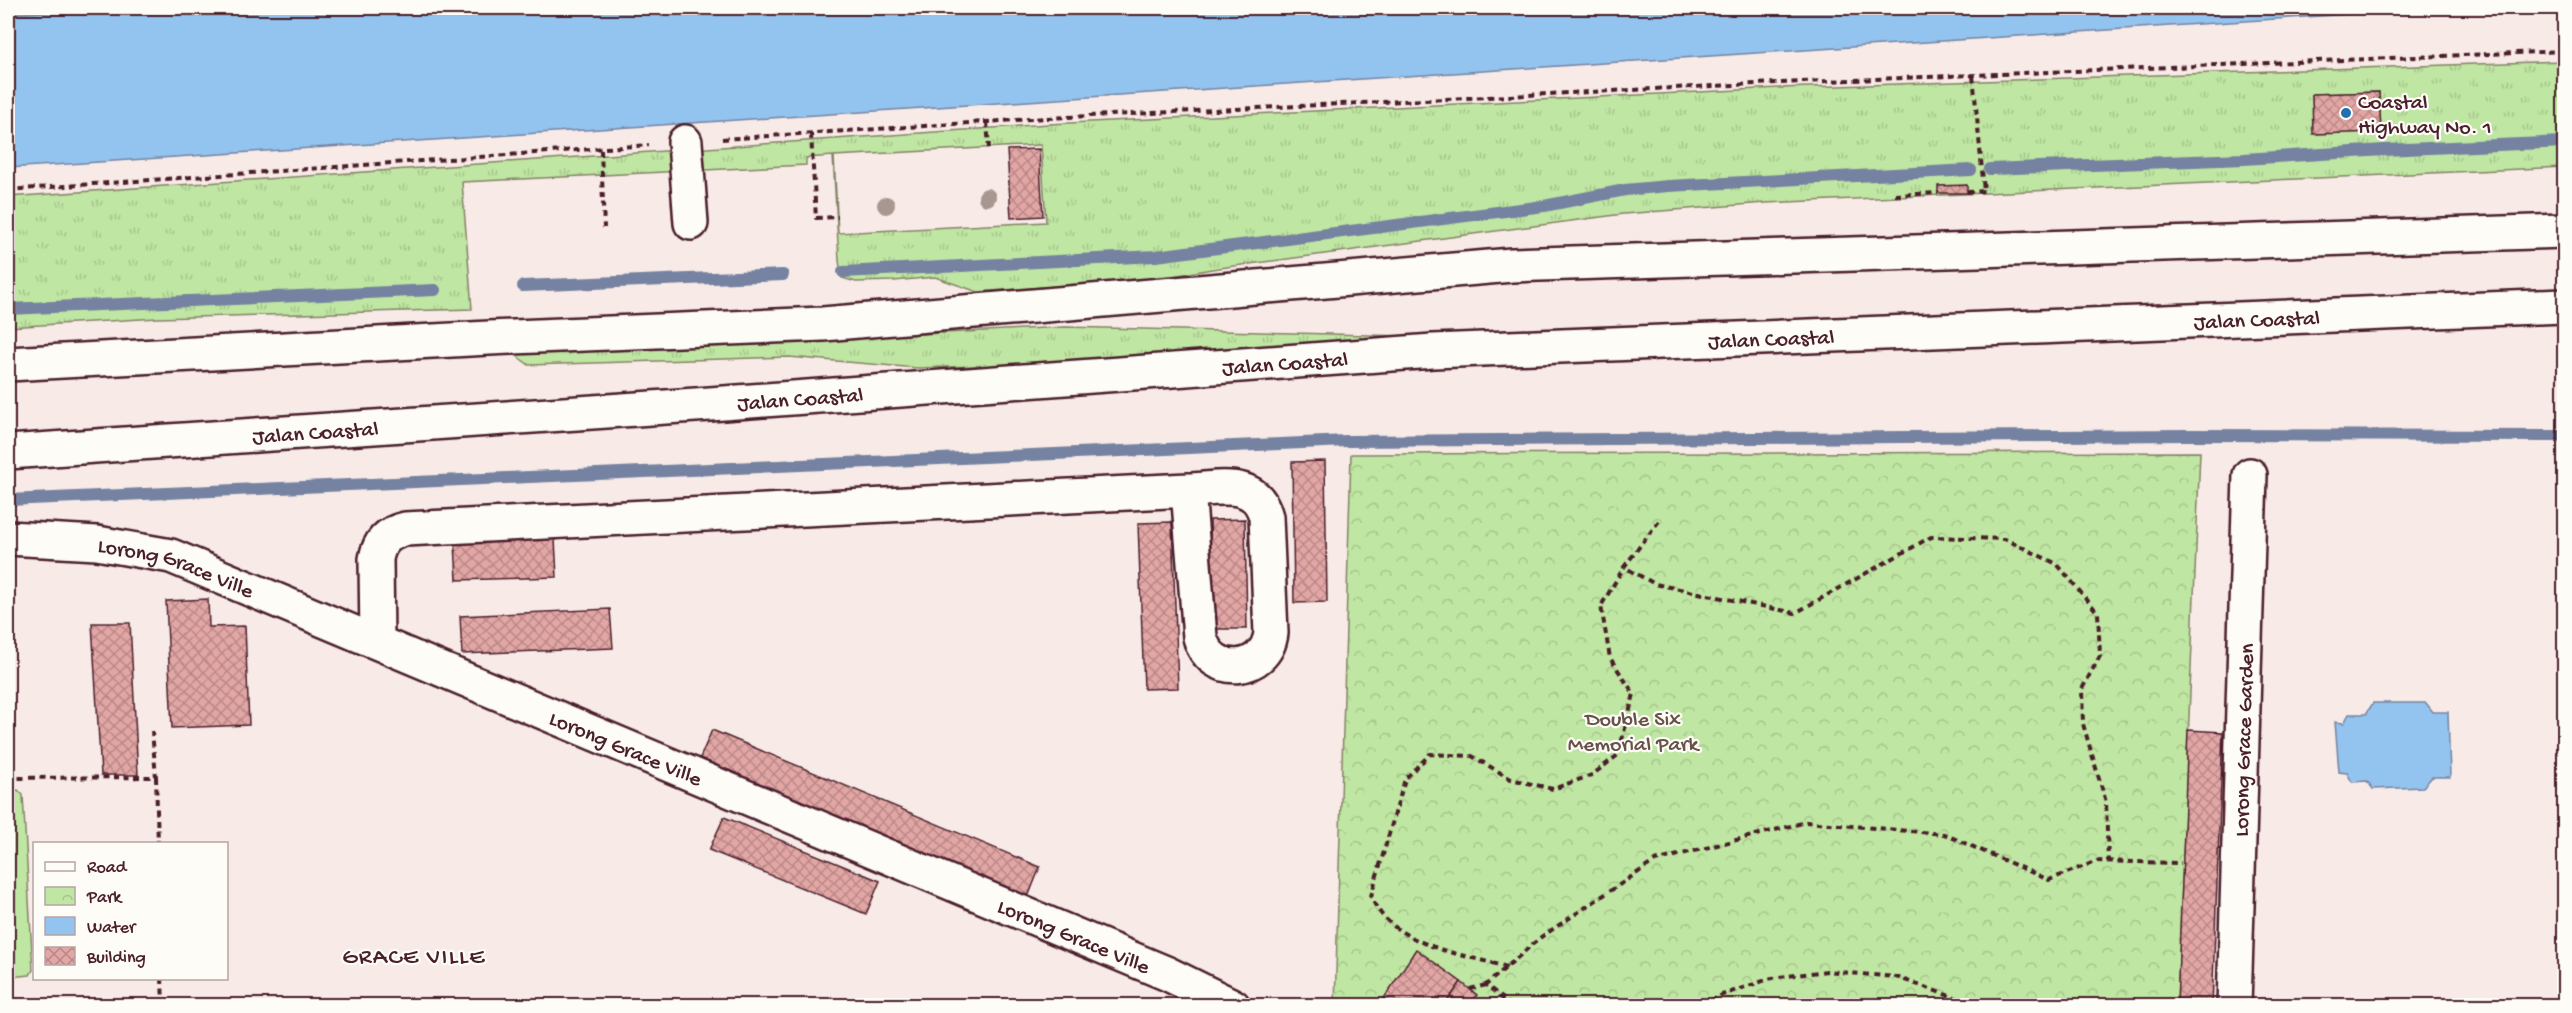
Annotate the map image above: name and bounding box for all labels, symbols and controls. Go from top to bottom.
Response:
place label: Coastal Highway No. 1 [2358,91,2492,142]
marker: Coastal Highway No. 1 [2339,106,2353,120]
street label: Jalan Coastal [2193,307,2321,338]
street label: Jalan Coastal [1708,326,1835,357]
street label: Jalan Coastal [1221,348,1349,383]
street label: Jalan Coastal [736,384,865,419]
street label: Jalan Coastal [252,418,380,452]
street label: Lorong Grace Ville [95,534,257,606]
street label: Lorong Grace Garden [2230,643,2262,837]
street label: Lorong Grace Ville [545,707,706,794]
park label: Double Six Memorial Park [1568,708,1700,759]
legend [33,842,228,980]
text: Road [87,858,128,879]
text: Park [86,888,123,909]
street label: Lorong Grace Ville [993,895,1154,982]
text: Water [87,918,137,939]
district label: GRACE VILLE [342,944,486,973]
text: Building [86,948,146,969]

